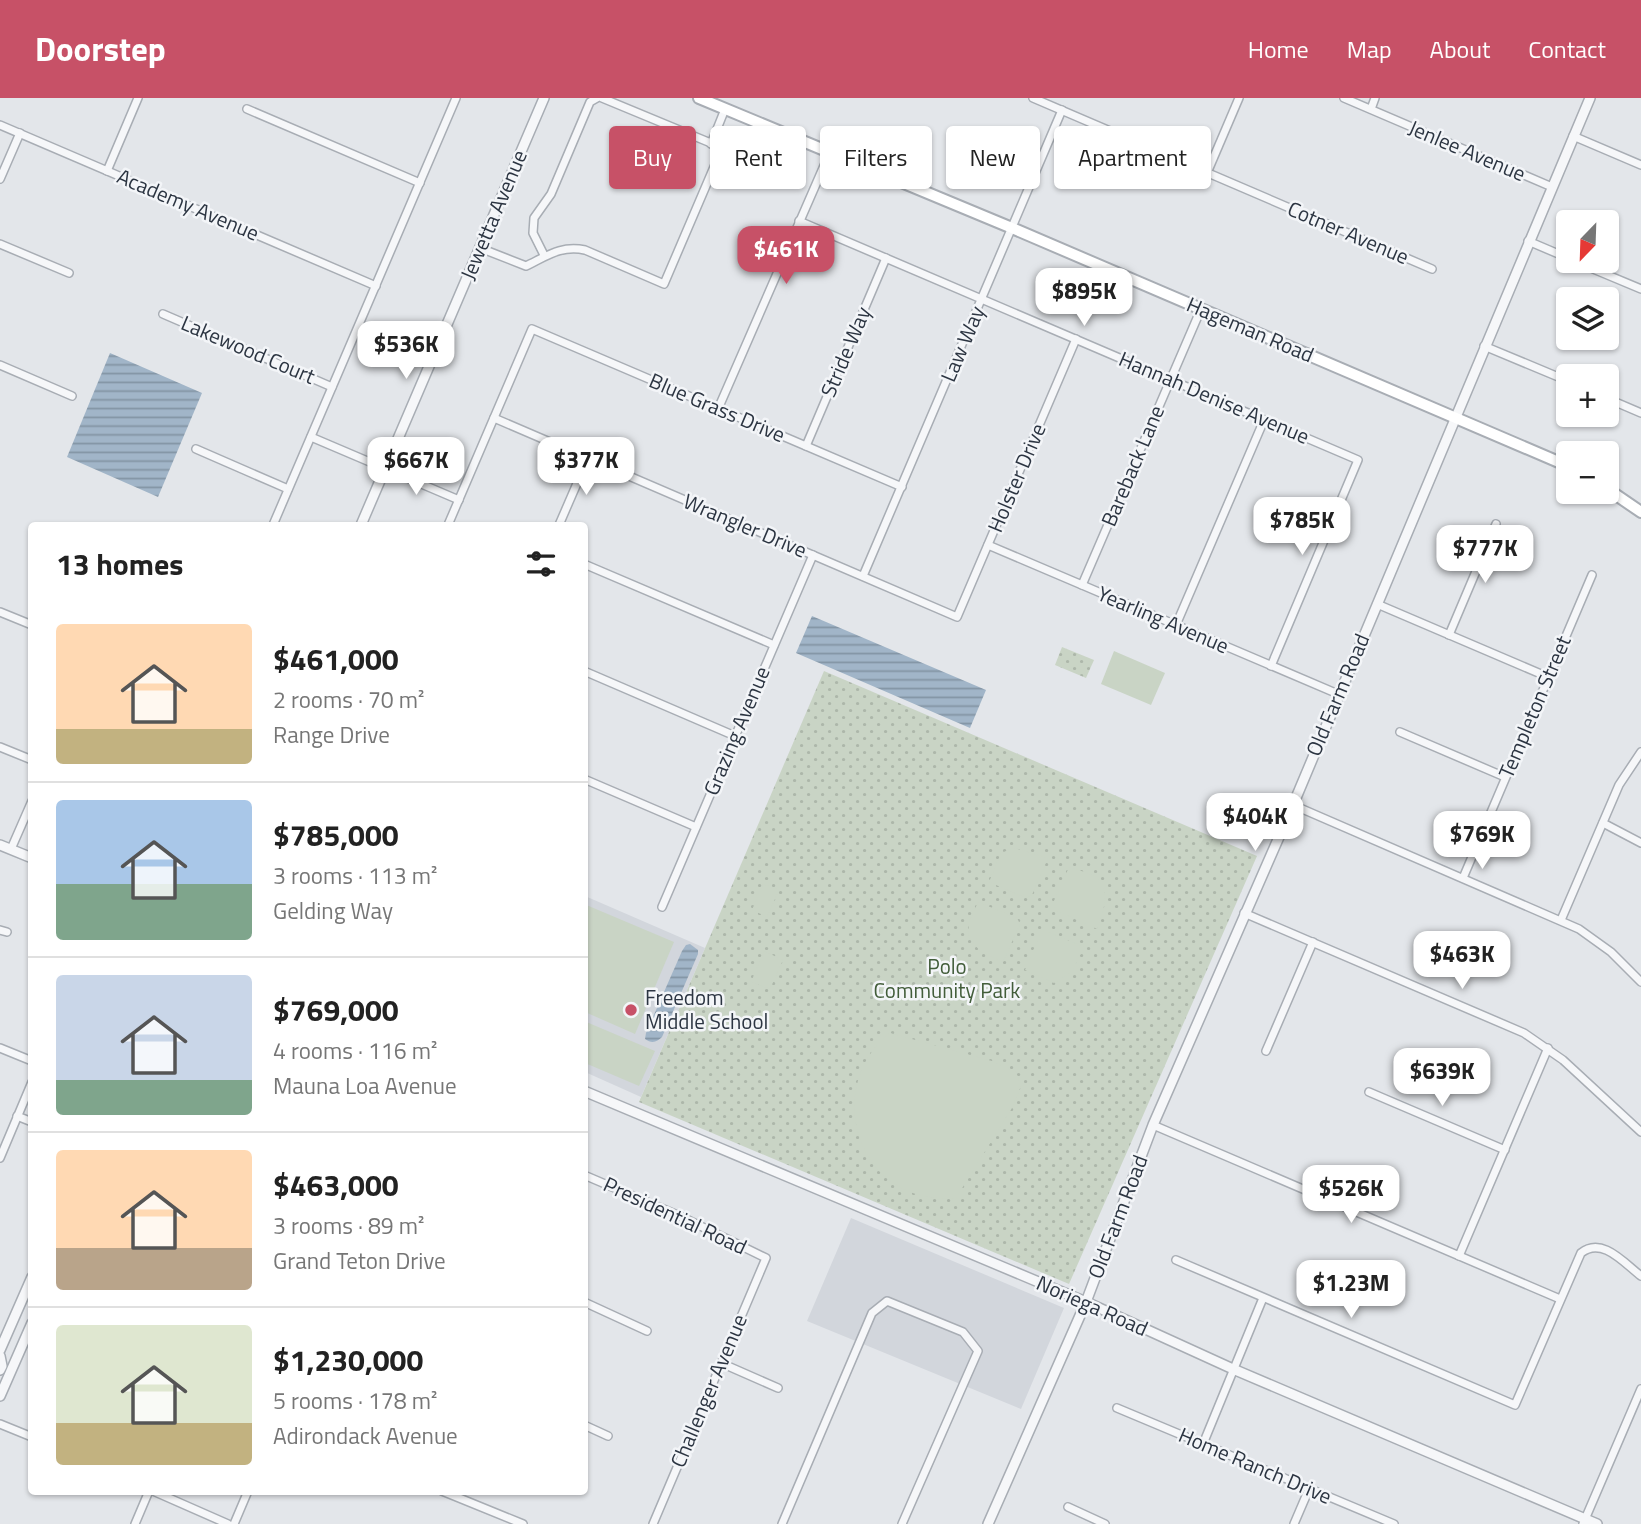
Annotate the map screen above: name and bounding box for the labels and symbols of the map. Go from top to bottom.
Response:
street label: Jenlee Avenue [1404,111,1531,189]
street label: Jewetta Avenue [451,145,535,285]
street label: Academy Avenue [112,160,264,248]
street label: Cotner Avenue [1283,192,1414,272]
north arrow [1556,210,1619,273]
pin: $461K [737,226,835,286]
pin: $895K [1035,268,1133,328]
street label: Hageman Road [1182,288,1319,370]
street label: Stride Way [812,301,878,402]
street label: Law Way [932,301,992,387]
street label: Lakewood Court [176,306,321,392]
pin: $536K [357,322,455,381]
street label: Hannah Denise Avenue [1114,342,1315,452]
street label: Blue Grass Drive [644,364,790,450]
street label: Bareback Lane [1092,400,1172,531]
street label: Holster Drive [979,418,1053,537]
pin: $667K [367,438,465,497]
pin: $377K [537,438,635,497]
street label: Wrangler Drive [679,485,812,565]
pin: $785K [1253,498,1351,557]
pin: $777K [1436,526,1534,585]
street label: Yearling Avenue [1093,577,1234,661]
street label: Old Farm Road [1297,628,1377,761]
street label: Templeton Street [1490,630,1579,783]
street label: Grazing Avenue [695,661,778,800]
pin: $404K [1206,794,1304,853]
pin: $769K [1433,812,1531,871]
pin: $463K [1413,932,1511,991]
park label: Polo Community Park [874,950,1020,1006]
place label: Freedom Middle School [645,981,768,1037]
marker: Freedom Middle School [623,1002,639,1018]
pin: $639K [1393,1048,1491,1108]
street label: Old Farm Road [1079,1150,1155,1283]
pin: $526K [1302,1166,1400,1225]
street label: Presidential Road [598,1168,752,1262]
pin: $1.23M [1294,1260,1408,1320]
street label: Noriega Road [1032,1266,1153,1344]
street label: Challenger Avenue [661,1309,755,1472]
street label: Home Ranch Drive [1174,1418,1337,1512]

